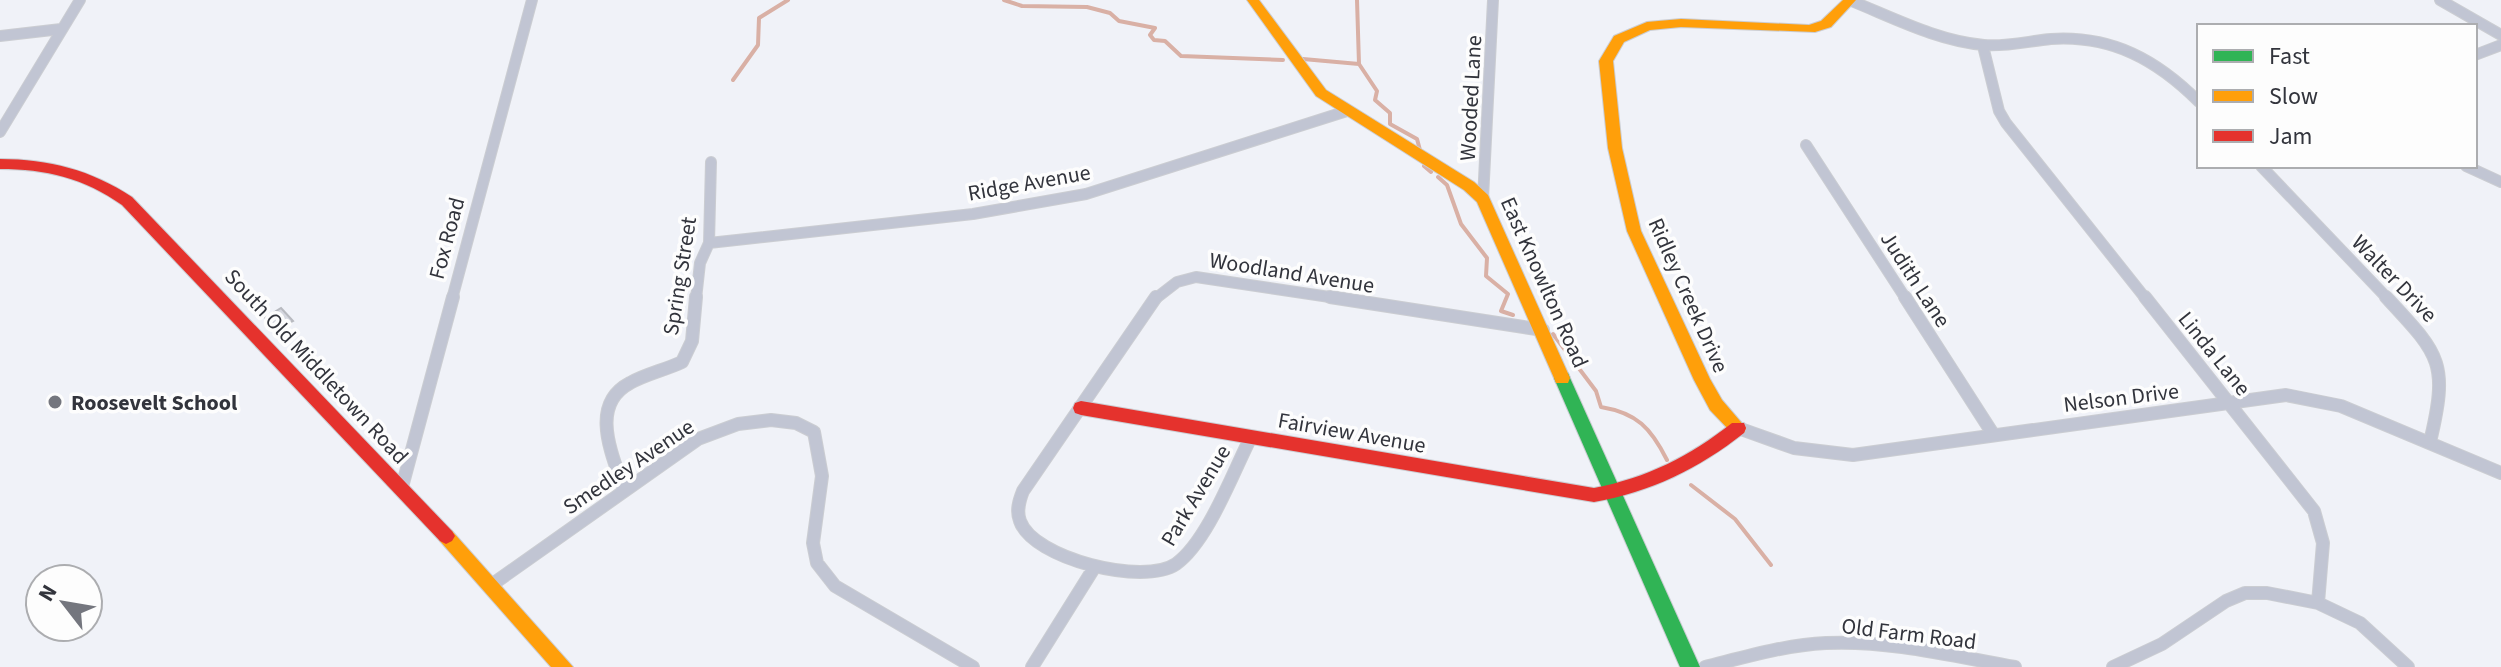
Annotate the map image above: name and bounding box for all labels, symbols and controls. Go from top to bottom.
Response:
legend [2197,24,2477,168]
street label: Wooded Lane [1452,34,1490,162]
text: Fast [2269,39,2310,74]
text: Slow [2269,79,2318,114]
text: Jam [2269,119,2313,154]
street label: Ridge Avenue [965,156,1093,210]
street label: East Knowlton Road [1492,192,1596,373]
street label: Fox Road [421,194,473,283]
street label: Ridley Creek Drive [1640,213,1737,378]
street label: Spring Street [655,214,705,338]
street label: Judith Lane [1872,225,1958,334]
street label: Walter Drive [2344,228,2445,330]
street label: Woodland Avenue [1207,244,1377,302]
street label: South Old Middletown Road [217,262,416,472]
street label: Linda Lane [2170,304,2258,403]
street label: Nelson Drive [2062,375,2181,421]
place label: Roosevelt School [71,387,238,419]
marker: Roosevelt School [46,393,64,411]
street label: Fairview Avenue [1275,404,1428,462]
street label: Smedley Avenue [557,411,701,523]
street label: Park Avenue [1153,439,1239,552]
north arrow [24,563,104,643]
text: N [30,579,65,608]
street label: Old Farm Road [1840,610,1978,658]

